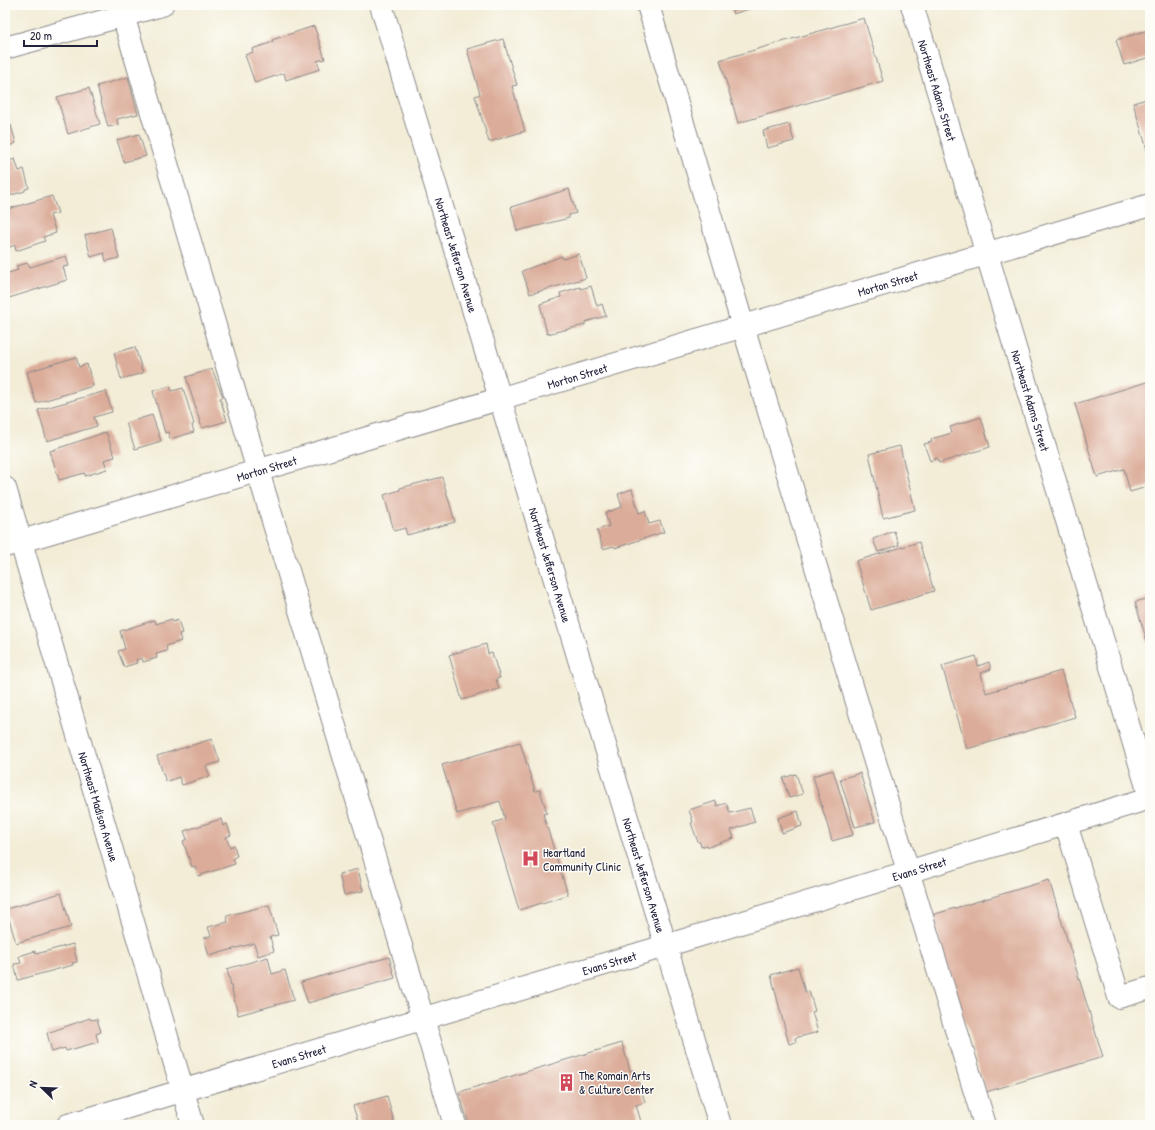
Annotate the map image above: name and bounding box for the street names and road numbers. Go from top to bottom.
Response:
street label: Northeast Adams Street [914,38,961,144]
street label: Northeast Jefferson Avenue [431,195,482,315]
street label: Morton Street [856,266,921,300]
street label: Northeast Adams Street [1008,348,1054,454]
street label: Morton Street [545,358,610,393]
street label: Morton Street [235,451,299,485]
street label: Northeast Jefferson Avenue [525,505,576,625]
street label: Northeast Madison Avenue [75,750,123,863]
street label: Northeast Jefferson Avenue [619,816,670,935]
street label: Evans Street [890,852,949,885]
street label: Evans Street [580,946,639,979]
street label: Evans Street [270,1039,329,1072]

